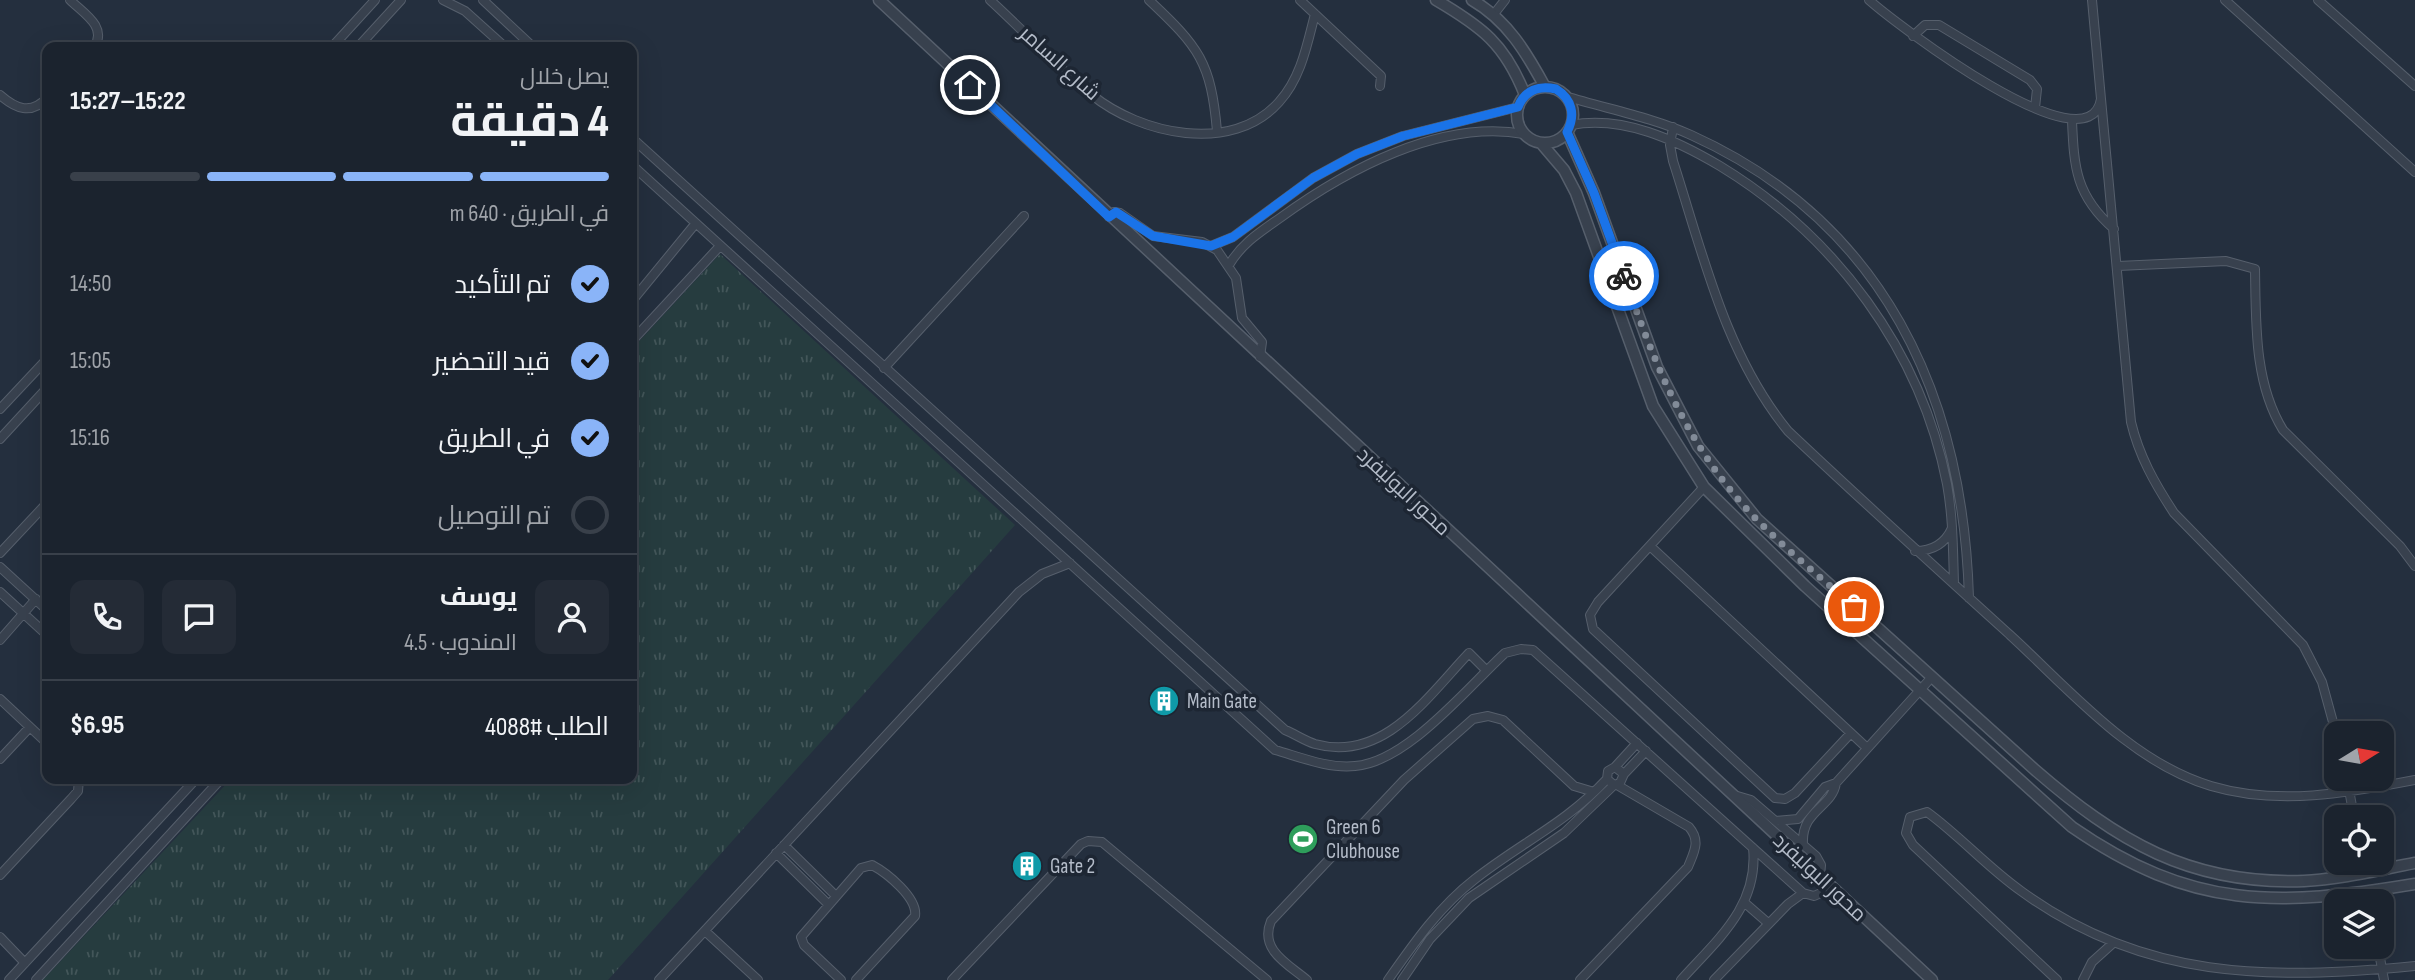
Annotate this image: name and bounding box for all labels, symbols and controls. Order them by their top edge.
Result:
street label: شارع السامر [1013,20,1105,107]
pin [940,55,1000,115]
text: يصل خلال [520,63,609,91]
icon: home [951,66,989,104]
text: 15:22–15:27 [70,86,186,117]
text: 4 دقيقة [450,95,609,150]
text: في الطريق · 640 m [450,200,609,228]
courier [1589,241,1659,311]
icon: bike [1605,257,1643,295]
icon: check [571,265,609,303]
text: 14:50 [70,270,112,298]
text: تم التأكيد [455,270,550,301]
icon: check [571,342,609,380]
text: 15:05 [70,347,111,375]
text: قيد التحضير [433,347,550,378]
icon: check [571,419,609,457]
text: 15:16 [70,424,110,452]
text: في الطريق [439,424,550,455]
street label: محور البوليفرد [1352,442,1456,541]
text: تم التوصيل [438,501,550,532]
pin [1824,577,1884,637]
button: phone [70,580,144,654]
button: chat [162,580,236,654]
button: person [535,580,609,654]
text: يوسف [440,582,517,613]
icon: bag [1835,588,1873,626]
text: المندوب · 4.5 [404,629,517,657]
building icon: Main Gate [1147,684,1181,718]
place label: Main Gate [1187,689,1257,714]
text: $6.95 [70,710,124,741]
text: الطلب #4088 [485,712,609,743]
north arrow [2324,721,2394,791]
map controls [2324,721,2394,959]
button: locate [2324,805,2394,875]
place label: Green 6 Clubhouse [1326,815,1400,864]
sports icon: Green 6 Clubhouse [1286,822,1320,856]
street label: محور البوليفرد [1768,828,1872,927]
building icon: Gate 2 [1010,849,1044,883]
place label: Gate 2 [1050,854,1095,879]
button: layers [2324,889,2394,959]

